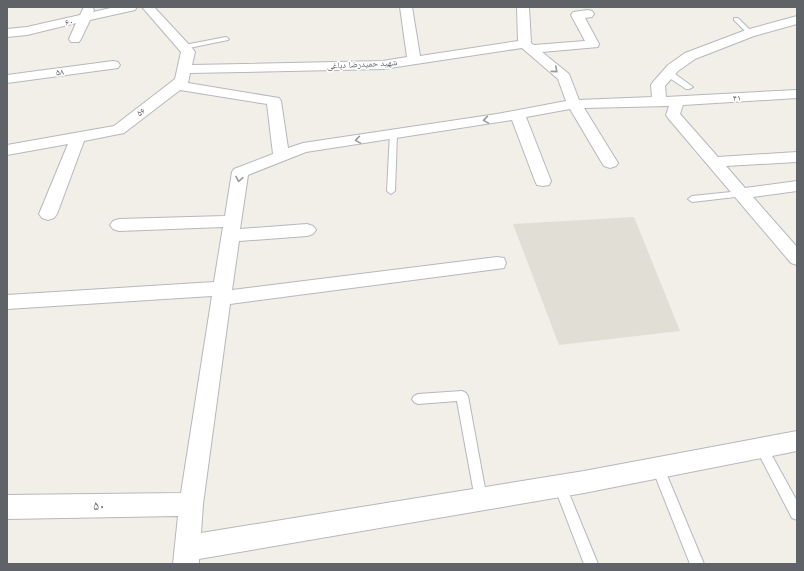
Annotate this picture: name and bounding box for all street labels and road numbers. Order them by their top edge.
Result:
street label: ۶۰ [64,16,74,28]
street label: شهید حمیدرضا دباغی [326,57,398,71]
street label: ۵۸ [55,67,65,77]
street label: ۴۱ [733,93,741,103]
street label: ۵۶ [135,106,147,118]
street label: ۵۰ [93,498,105,513]

